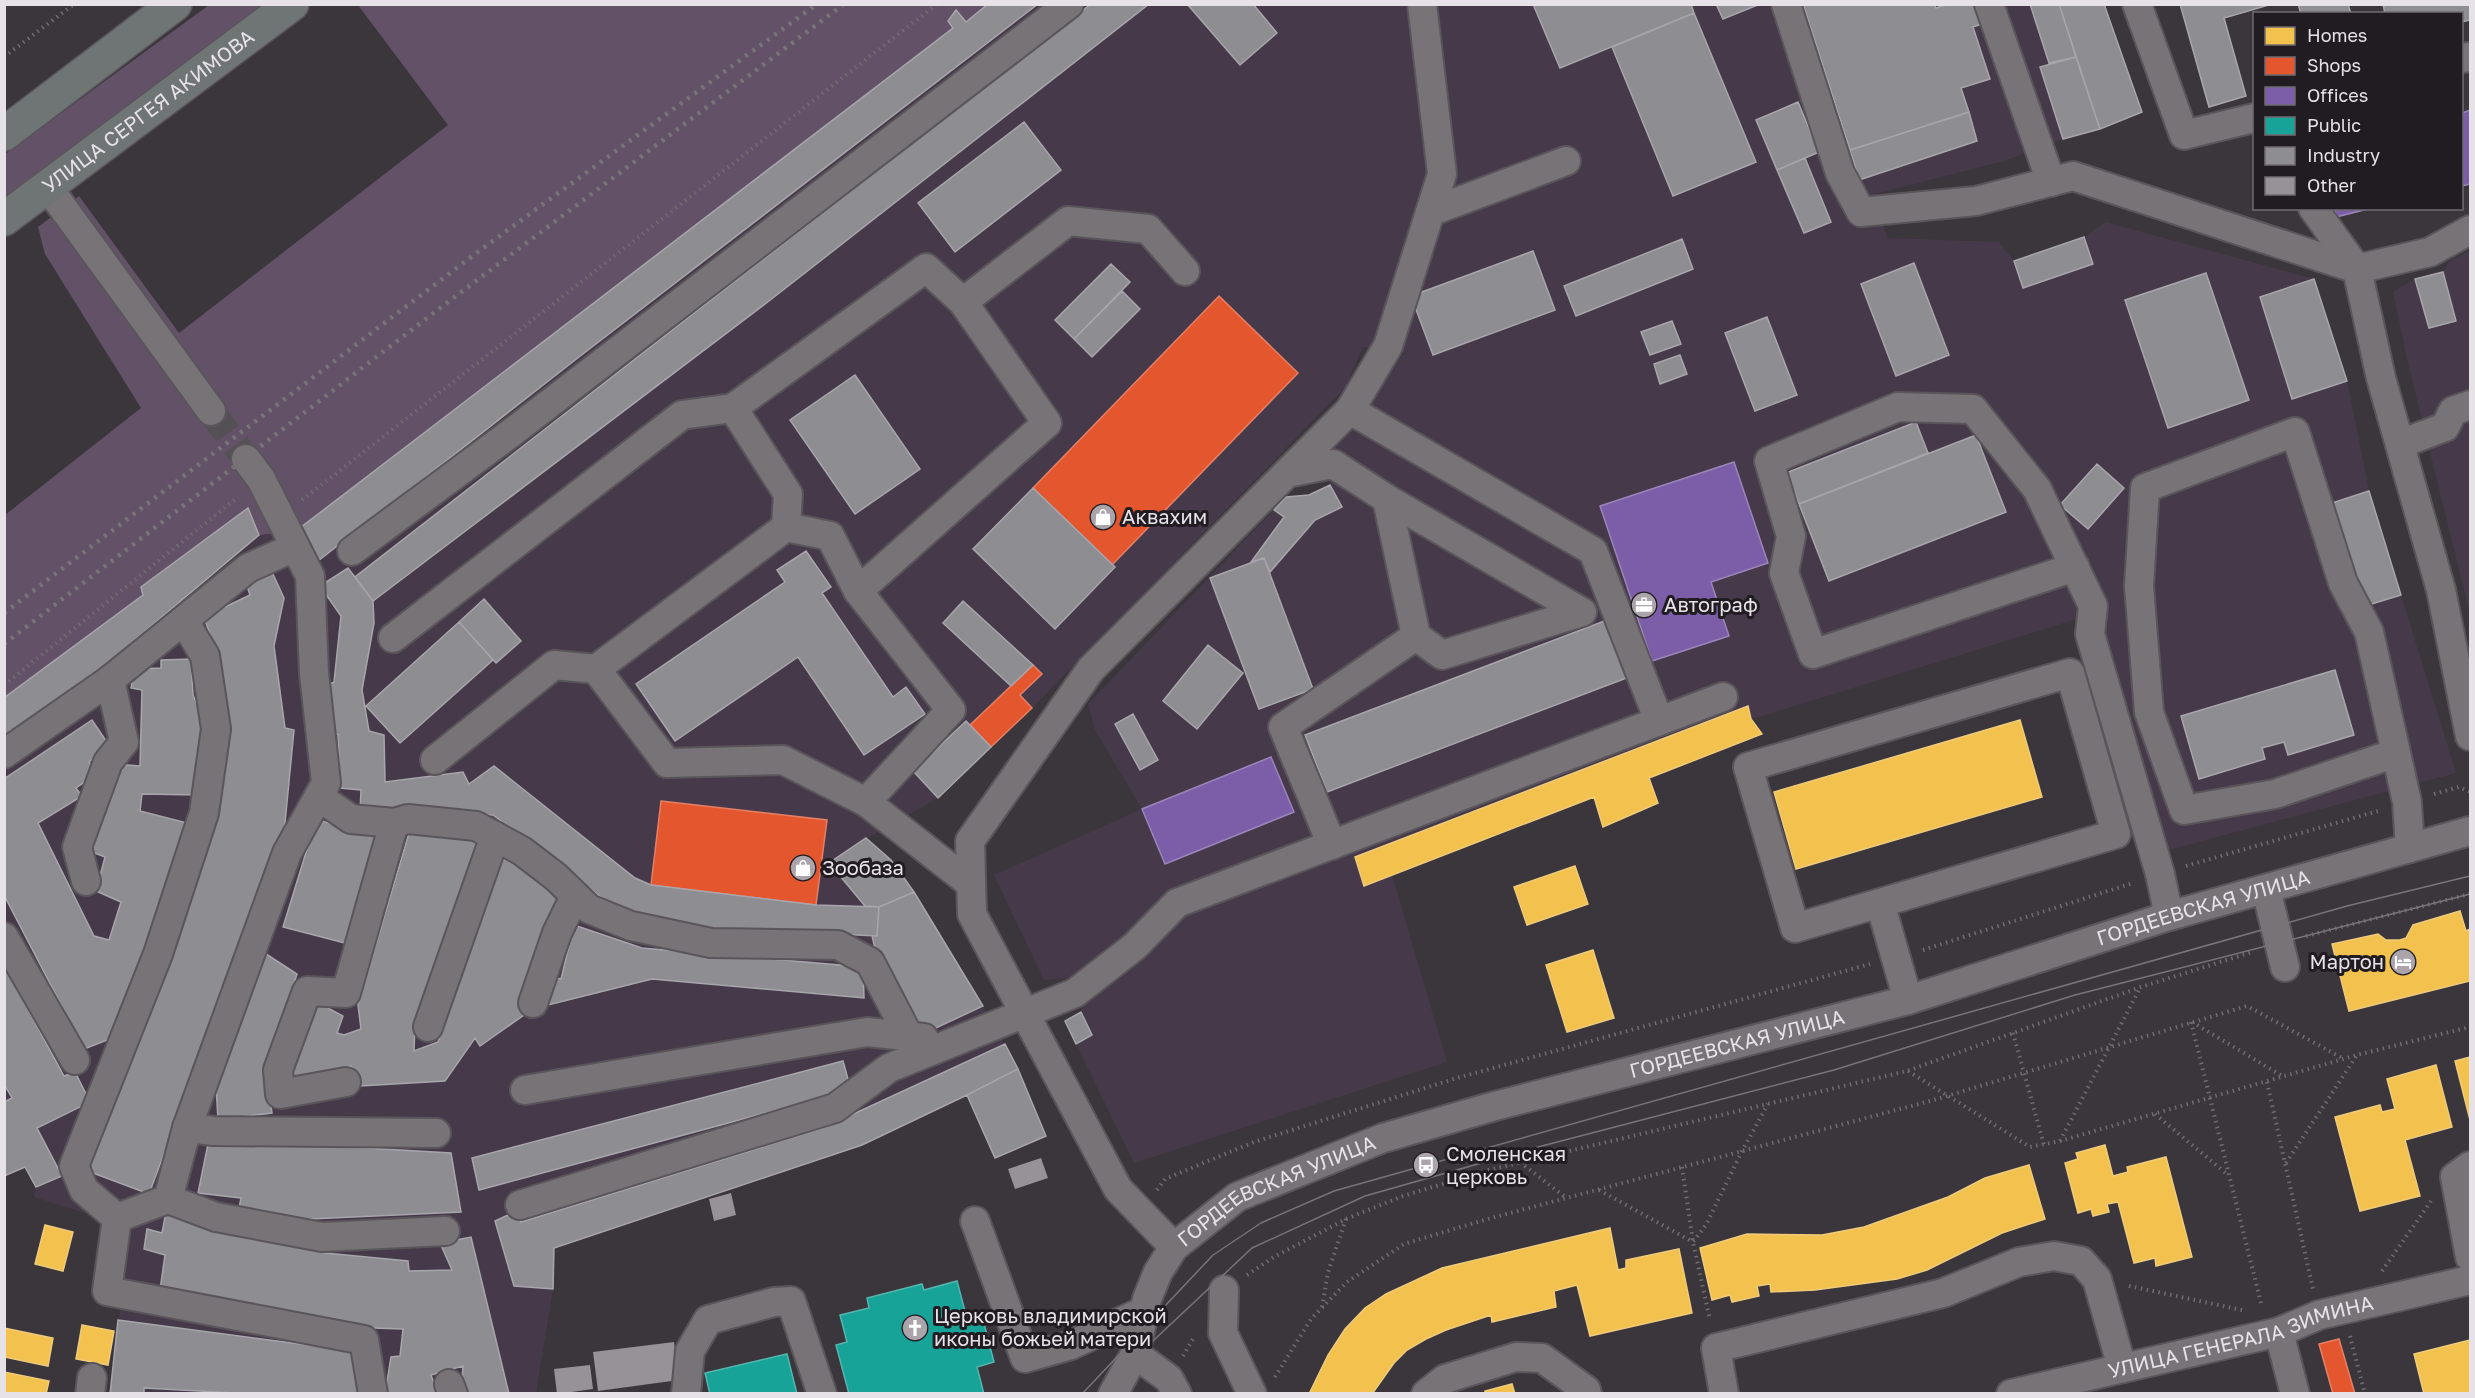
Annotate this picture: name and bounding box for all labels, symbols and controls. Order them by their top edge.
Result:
legend [2253,12,2463,210]
street label: УЛИЦА СЕРГЕЯ АКИМОВА [37,24,258,197]
text: Homes [2307,24,2367,46]
text: Shops [2307,54,2361,76]
text: Offices [2307,84,2368,106]
text: Public [2307,114,2361,136]
text: Industry [2307,144,2380,166]
text: Other [2307,174,2356,196]
shop icon: Аквахим [1088,502,1118,532]
place label: Аквахим [1122,504,1207,528]
office icon: Автограф [1629,590,1659,620]
place label: Автограф [1664,592,1758,616]
shop icon: Зообаза [788,853,818,883]
place label: Зообаза [822,855,904,879]
street label: ГОРДЕЕВСКАЯ УЛИЦА [2093,864,2312,950]
hotel icon: Мартон [2388,947,2418,977]
place label: Мартон [2310,949,2384,973]
street label: ГОРДЕЕВСКАЯ УЛИЦА [1627,1004,1847,1082]
street label: ГОРДЕЕВСКАЯ УЛИЦА [1172,1129,1379,1251]
place label: Смоленская церковь [1446,1141,1566,1188]
bus stop icon: Смоленская церковь [1411,1150,1441,1180]
street label: УЛИЦА ГЕНЕРАЛА ЗИМИНА [2106,1290,2375,1382]
place label: Церковь владимирской иконы божьей матери [934,1303,1167,1350]
church icon: Церковь владимирской иконы божьей матери [900,1313,930,1343]

